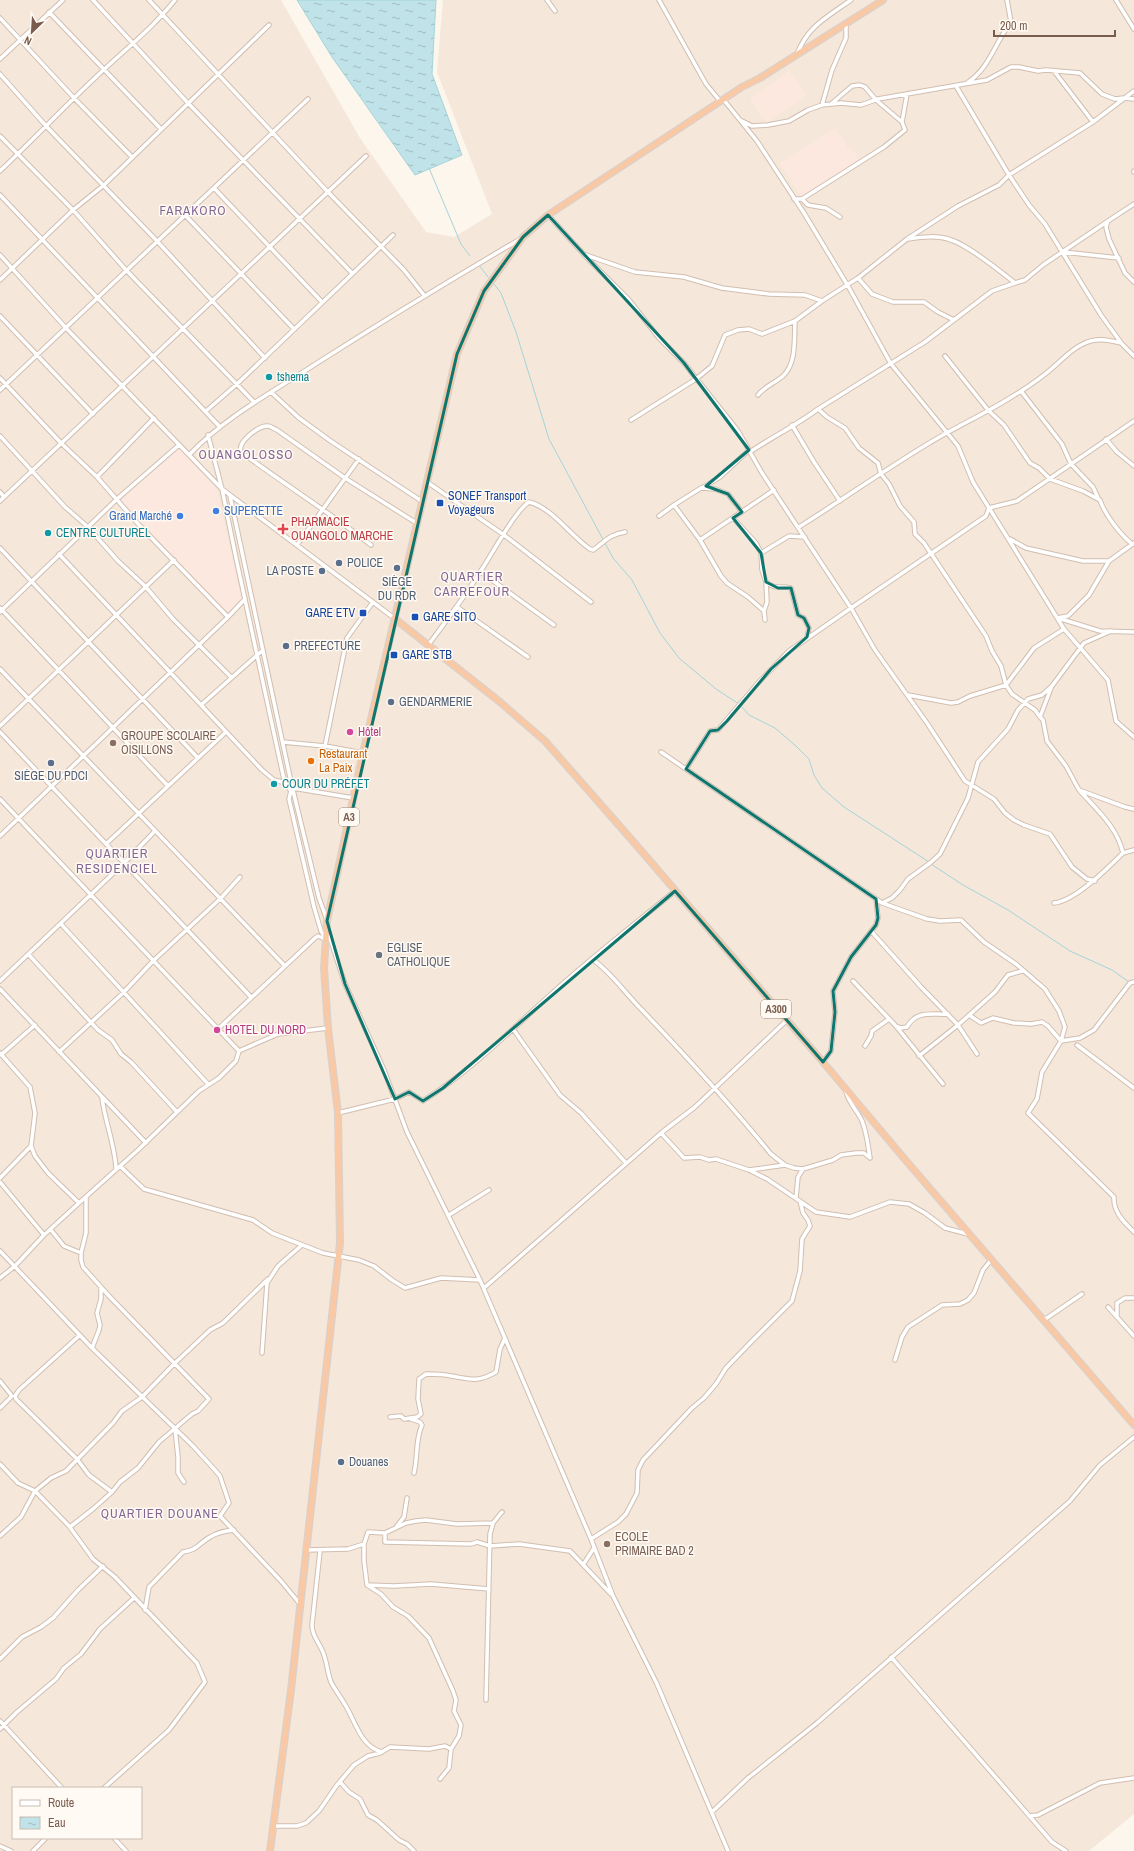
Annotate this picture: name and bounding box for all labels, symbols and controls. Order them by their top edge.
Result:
north arrow [12,12,52,52]
scale bar [994,12,1115,38]
text: 200 m [1000,18,1027,34]
text: N [22,33,34,49]
district label: FARAKORO [159,202,227,219]
place label: tshema [277,369,310,385]
marker: tshema [264,372,274,382]
district label: OUANGOLOSSO [198,446,294,463]
place label: SONEF Transport Voyageurs [448,488,526,518]
marker: SONEF Transport Voyageurs [435,498,445,508]
place label: SUPERETTE [224,503,283,519]
marker: SUPERETTE [211,506,221,516]
place label: Grand Marché [109,508,172,524]
marker: Grand Marché [175,511,185,521]
place label: PHARMACIE OUANGOLO MARCHE [291,514,393,544]
marker: PHARMACIE OUANGOLO MARCHE [278,524,288,534]
place label: CENTRE CULTUREL [56,525,151,541]
marker: CENTRE CULTUREL [43,528,53,538]
place label: POLICE [347,555,383,571]
marker: POLICE [334,558,344,568]
place label: LA POSTE [266,563,314,579]
marker: SIÈGE DU RDR [392,563,402,573]
marker: LA POSTE [317,566,327,576]
district label: QUARTIER CARREFOUR [434,568,510,600]
place label: SIÈGE DU RDR [378,574,416,604]
place label: GARE ETV [305,605,355,621]
marker: GARE ETV [358,608,368,618]
place label: GARE SITO [423,609,477,625]
marker: GARE SITO [410,612,420,622]
place label: PREFECTURE [294,638,361,654]
marker: PREFECTURE [281,641,291,651]
place label: GARE STB [402,647,452,663]
marker: GARE STB [389,650,399,660]
place label: GENDARMERIE [399,694,472,710]
marker: GENDARMERIE [386,697,396,707]
place label: Hôtel [358,724,381,740]
marker: Hôtel [345,727,355,737]
place label: GROUPE SCOLAIRE OISILLONS [121,728,216,758]
marker: GROUPE SCOLAIRE OISILLONS [108,738,118,748]
place label: Restaurant La Paix [319,746,367,776]
marker: Restaurant La Paix [306,756,316,766]
marker: SIÈGE DU PDCI [46,758,56,768]
place label: SIÈGE DU PDCI [14,768,88,784]
place label: COUR DU PRÉFET [282,776,369,792]
marker: COUR DU PRÉFET [269,779,279,789]
road number: A3 [339,808,359,826]
district label: QUARTIER RESIDENCIEL [76,845,158,877]
place label: EGLISE CATHOLIQUE [387,940,450,970]
marker: EGLISE CATHOLIQUE [374,950,384,960]
road number: A300 [761,1000,791,1018]
place label: HOTEL DU NORD [225,1022,306,1038]
marker: HOTEL DU NORD [212,1025,222,1035]
place label: Douanes [349,1454,388,1470]
marker: Douanes [336,1457,346,1467]
district label: QUARTIER DOUANE [101,1505,219,1522]
place label: ECOLE PRIMAIRE BAD 2 [615,1529,694,1559]
marker: ECOLE PRIMAIRE BAD 2 [602,1539,612,1549]
legend [12,1787,142,1839]
text: Route [48,1795,74,1811]
text: Eau [48,1815,66,1831]

